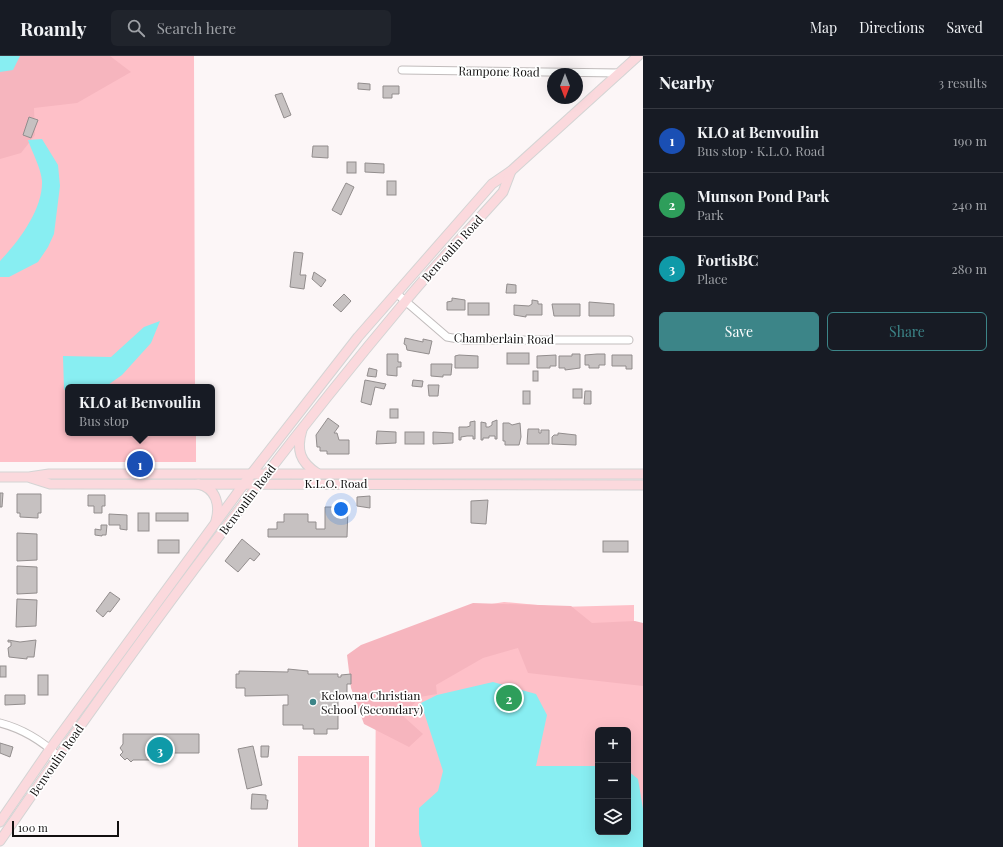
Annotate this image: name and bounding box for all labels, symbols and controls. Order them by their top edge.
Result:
search box [111,10,391,46]
text: Roamly [20,15,87,41]
icon: search [125,17,147,39]
text: Search here [157,18,236,38]
text: Map [810,18,837,37]
text: Directions [859,18,925,37]
text: Saved [947,18,983,37]
street label: Rampone Road [458,62,540,80]
north arrow [547,68,583,104]
text: Nearby [659,71,714,93]
text: 3 results [938,74,987,91]
text: KLO at Benvoulin [697,122,819,142]
text: 1 [670,132,674,149]
text: 190 m [953,132,987,149]
text: Bus stop · K.L.O. Road [697,142,825,159]
text: Munson Pond Park [697,186,829,206]
text: 2 [669,196,675,213]
text: 240 m [952,196,987,213]
text: Park [697,206,724,223]
street label: Benvoulin Road [418,211,486,285]
text: FortisBC [697,250,758,270]
text: 3 [669,260,675,277]
text: 280 m [951,260,987,277]
text: Place [697,270,728,287]
button: Save [659,312,819,351]
button: Share [827,312,987,351]
street label: Chamberlain Road [454,329,554,347]
popup [65,384,215,436]
text: KLO at Benvoulin [79,392,201,412]
text: Bus stop [79,412,129,429]
pin: 1 [127,449,153,479]
street label: Benvoulin Road [215,461,279,537]
street label: K.L.O. Road [305,475,367,491]
your location [331,499,351,519]
pin: 2 [496,683,522,713]
place label: Kelowna Christian School (Secondary) [321,687,423,717]
marker: Kelowna Christian School (Secondary) [308,697,318,707]
street label: Benvoulin Road [25,721,87,799]
map controls [595,727,631,835]
button: + [595,727,631,763]
pin: 3 [147,735,173,765]
button: − [595,763,631,799]
button: layers [595,799,631,835]
scale bar [12,819,119,838]
text: 100 m [18,820,48,835]

